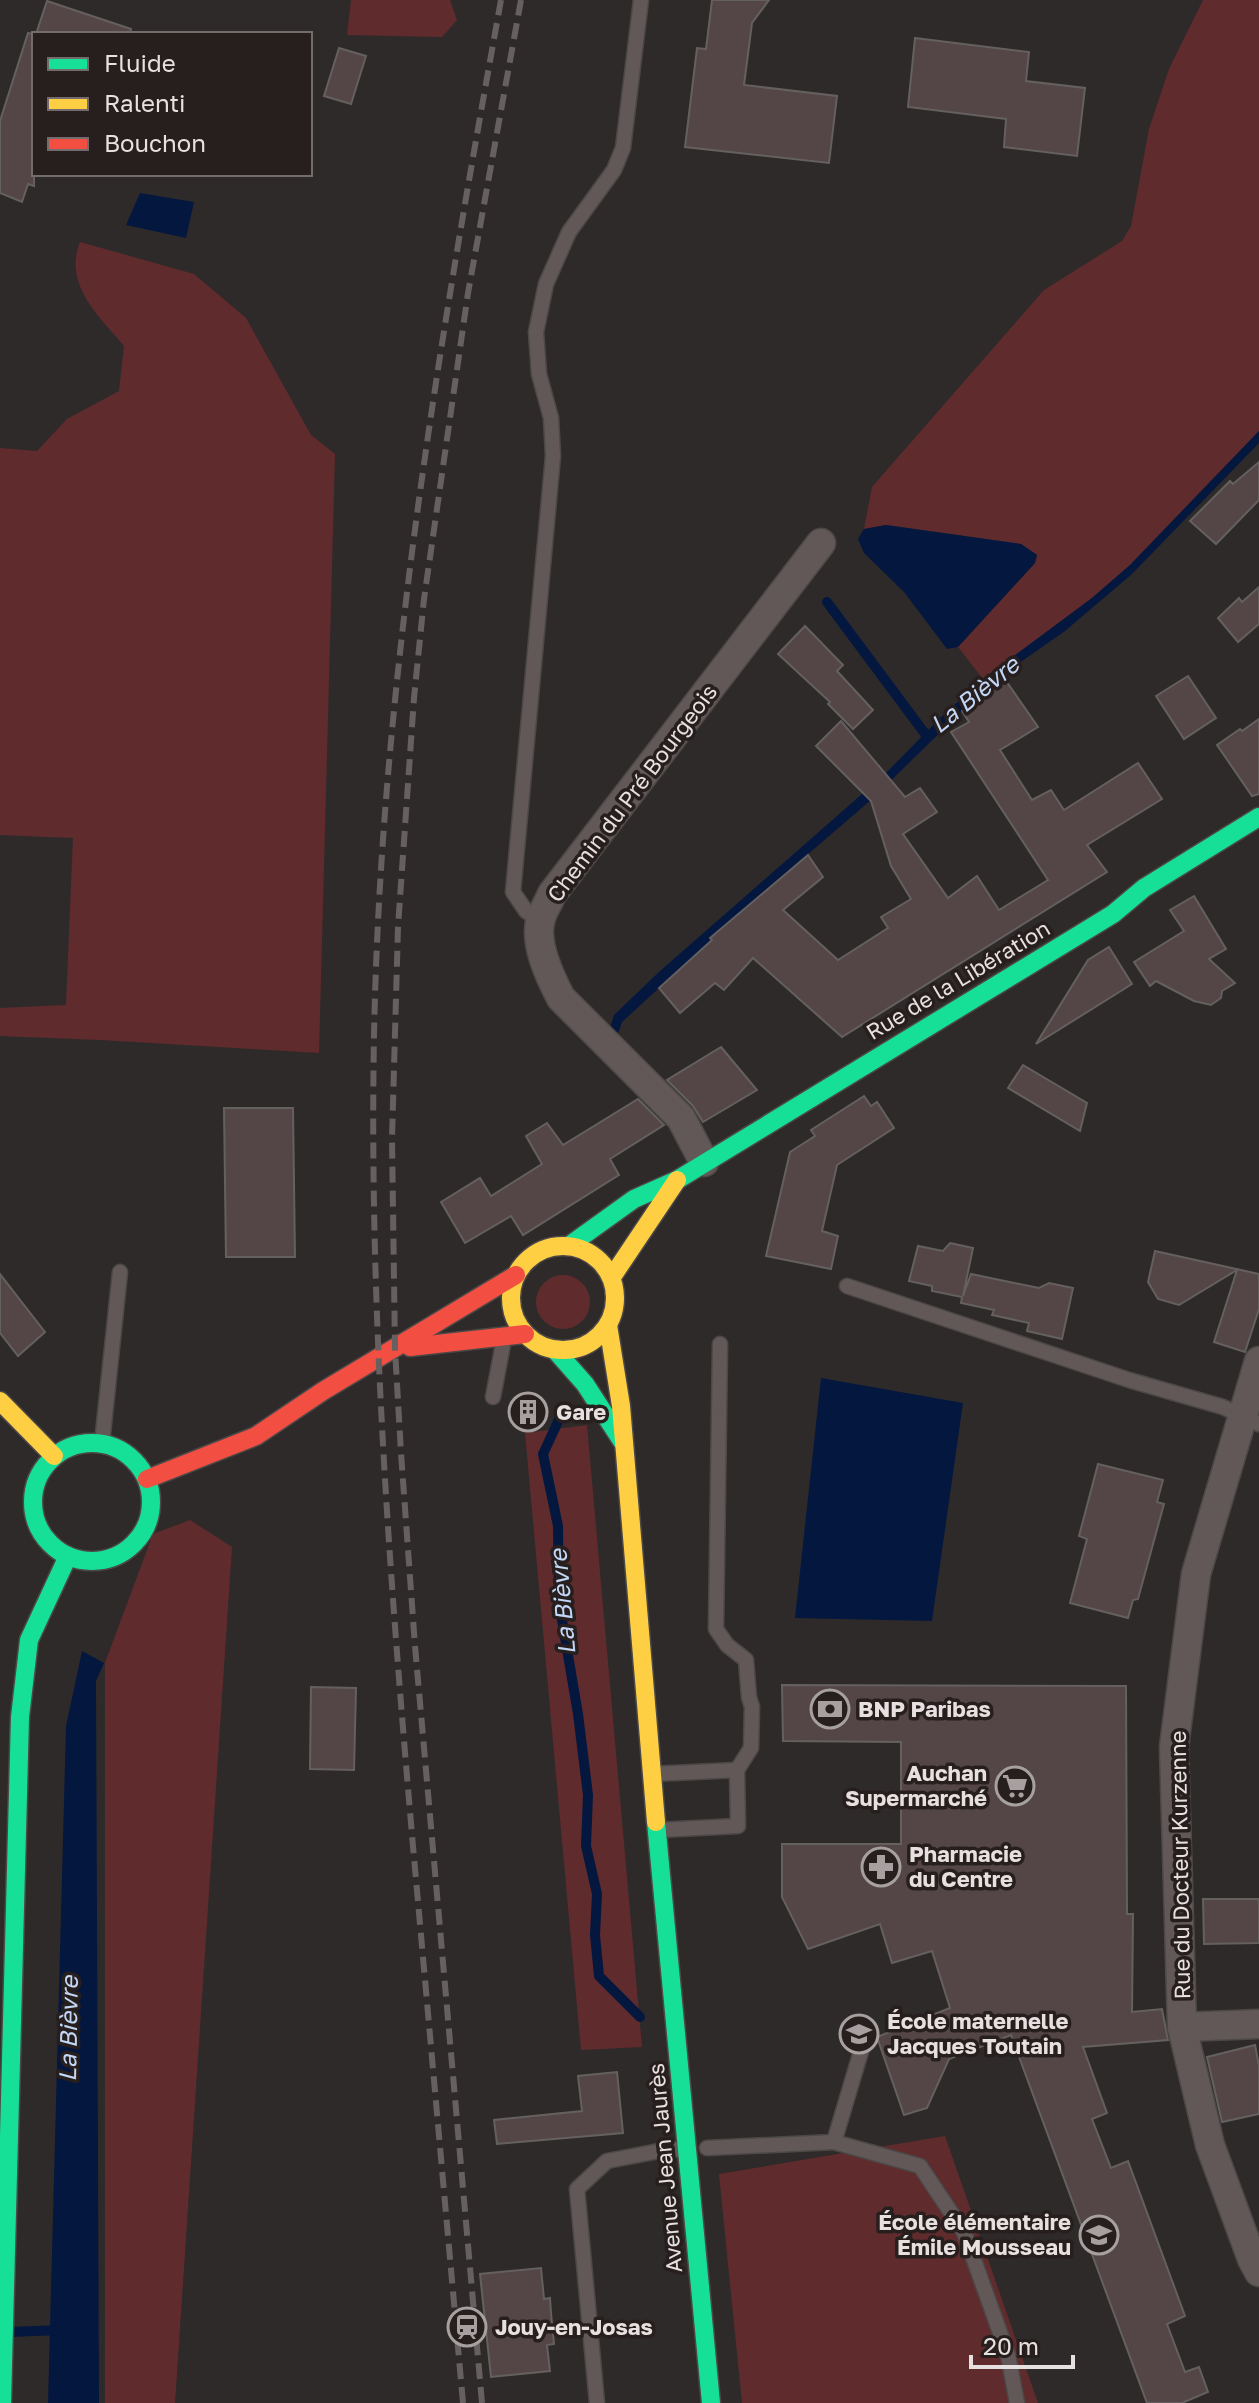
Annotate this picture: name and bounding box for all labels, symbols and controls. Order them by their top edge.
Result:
legend [32,32,312,176]
text: Fluide [104,48,176,77]
text: Ralenti [104,88,186,117]
text: Bouchon [104,128,206,157]
water label: La Bièvre [924,648,1026,738]
street label: Chemin du Pré Bourgeois [541,678,722,907]
street label: Rue de la Libération [861,914,1055,1045]
building icon: Gare [507,1391,549,1433]
place label: Gare [556,1398,606,1425]
water label: La Bièvre [542,1546,581,1656]
bank icon: BNP Paribas [809,1688,851,1730]
place label: BNP Paribas [858,1695,991,1722]
street label: Rue du Docteur Kurzenne [1164,1730,1195,2000]
place label: Auchan Supermarché [845,1759,987,1811]
supermarket icon: Auchan Supermarché [994,1765,1036,1807]
place label: Pharmacie du Centre [909,1840,1022,1892]
pharmacy icon: Pharmacie du Centre [860,1846,902,1888]
water label: La Bièvre [52,1974,83,2082]
place label: École maternelle Jacques Toutain [887,2007,1069,2059]
school or university icon: École maternelle Jacques Toutain [838,2013,880,2055]
street label: Avenue Jean Jaurès [642,2062,687,2274]
place label: École élémentaire Émile Mousseau [878,2208,1071,2260]
school or university icon: École élémentaire Émile Mousseau [1078,2214,1120,2256]
station icon: Jouy-en-Josas [446,2306,488,2348]
place label: Jouy-en-Josas [495,2313,653,2340]
scale bar [971,2319,1073,2369]
text: 20 m [983,2331,1039,2360]

